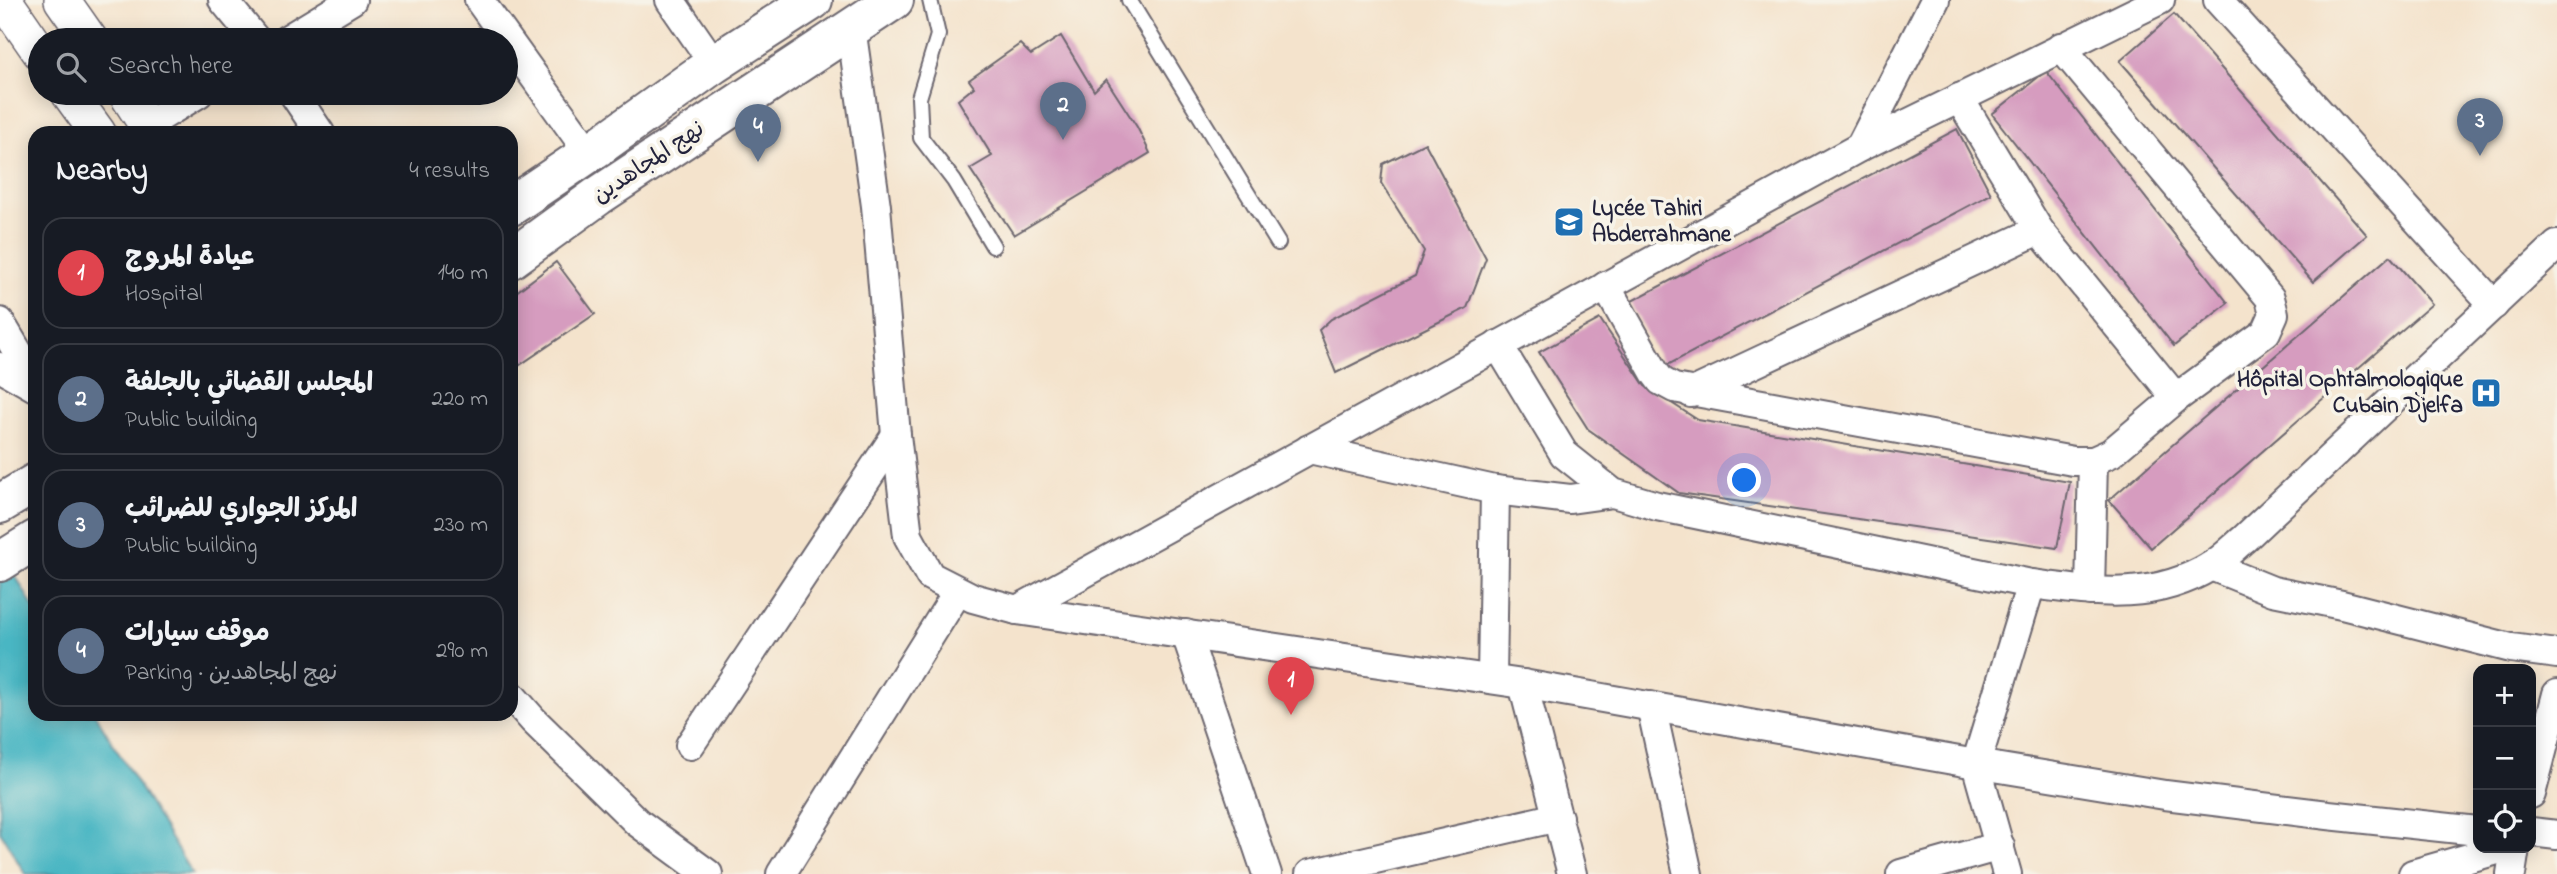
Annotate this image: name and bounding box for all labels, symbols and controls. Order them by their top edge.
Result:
search box [28,28,518,105]
icon: search [52,48,90,86]
text: Search here [108,48,233,86]
pin: 2 [1040,82,1086,140]
pin: 3 [2457,98,2503,156]
pin: 4 [735,104,781,162]
street label: نهج المجاهدين [586,113,712,213]
text: Nearby [56,150,148,194]
text: 4 results [409,155,490,188]
place label: Lycée Tahiri Abderrahmane [1592,193,1732,252]
school or university icon: Lycée Tahiri Abderrahmane [1552,205,1586,239]
text: عيادة المروج [125,239,254,277]
text: 1 [77,257,85,290]
text: 140 m [438,257,488,290]
text: Hospital [125,278,203,311]
place label: Hôpital Ophtalmologique Cubain Djelfa [2237,364,2464,423]
text: المجلس القضائي بالجلفة [125,365,373,403]
hospital icon: Hôpital Ophtalmologique Cubain Djelfa [2469,376,2503,410]
text: 2 [75,383,87,416]
text: 220 m [432,383,488,416]
text: Public building [125,404,257,437]
your location [1727,463,1761,497]
text: المركز الجواري للضرائب [125,491,358,529]
text: 3 [76,509,86,542]
text: 230 m [434,509,488,542]
text: Public building [125,530,257,563]
text: موقف سيارات [125,615,270,653]
text: 4 [76,635,86,668]
text: 290 m [436,635,488,668]
text: Parking · نهج المجاهدين [125,657,338,690]
pin: 1 [1268,657,1314,715]
map controls [2473,664,2536,853]
button: + [2473,664,2536,727]
button: − [2473,727,2536,790]
button: locate [2473,790,2536,853]

